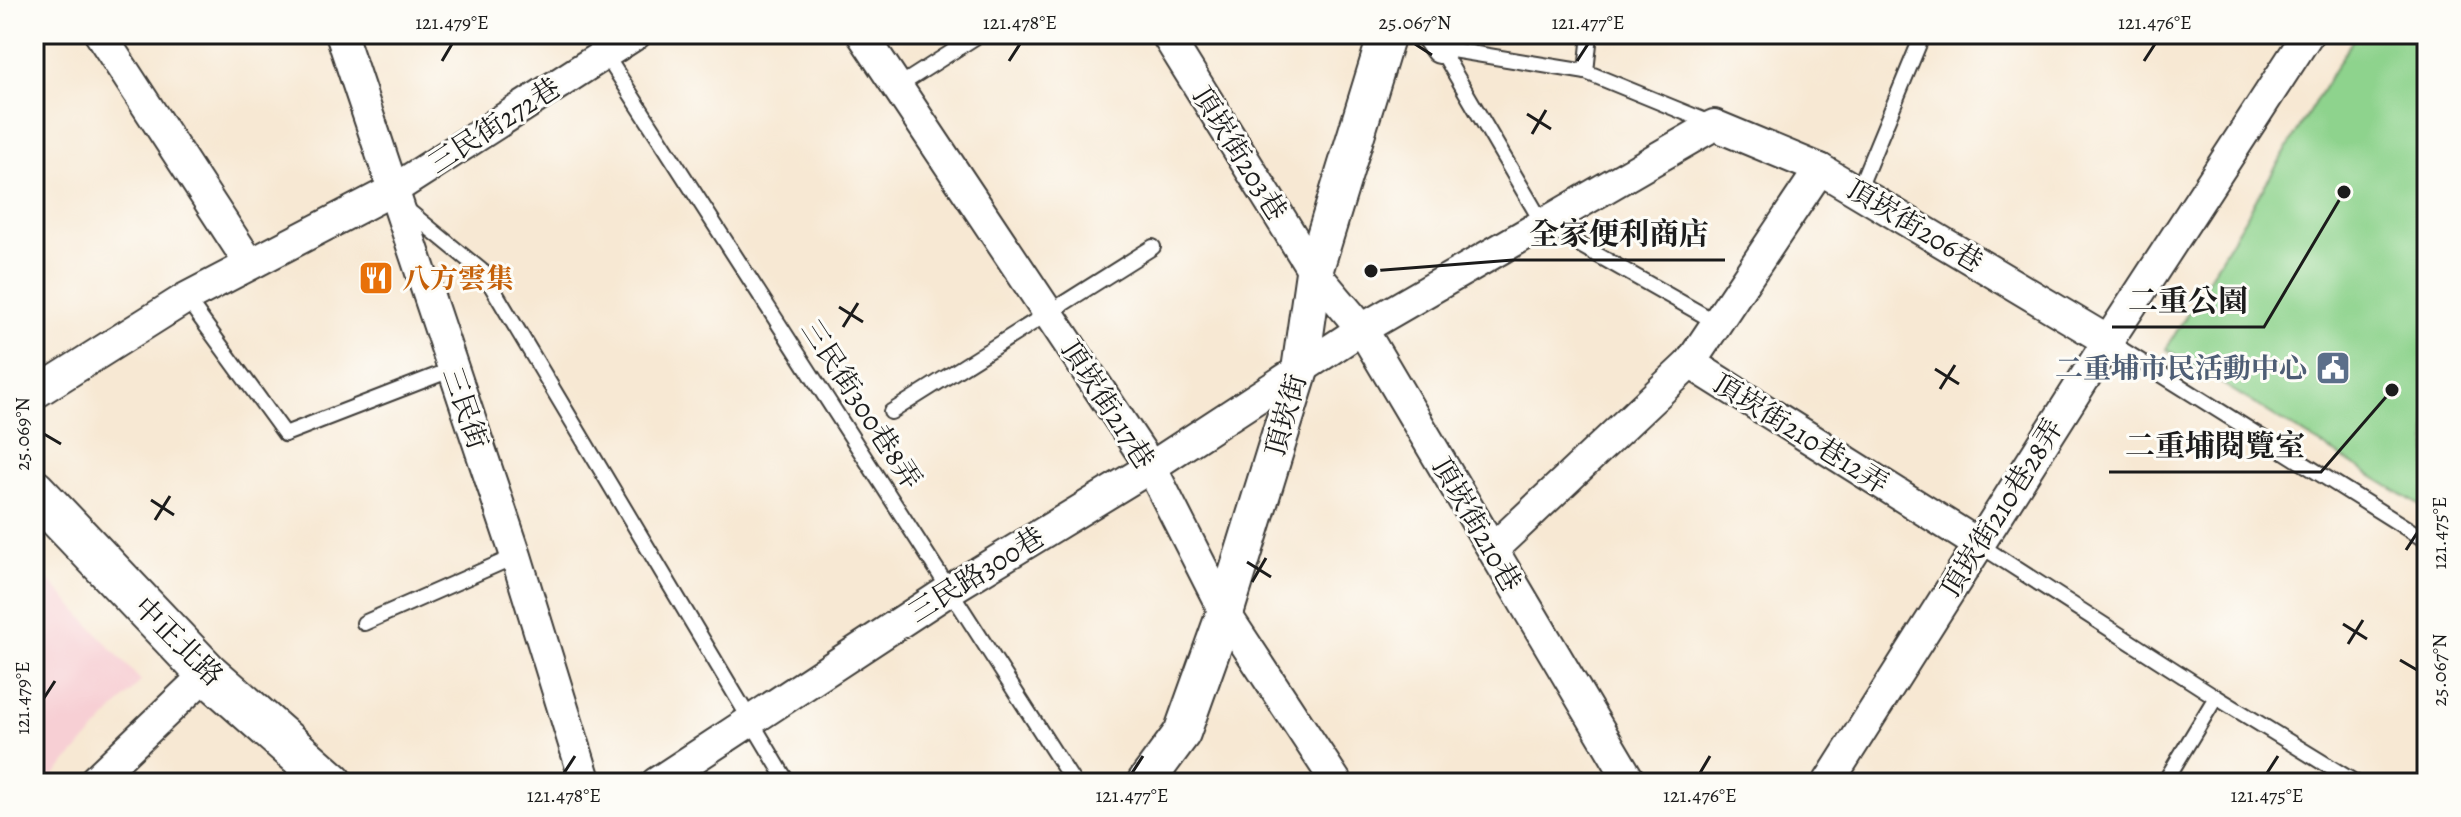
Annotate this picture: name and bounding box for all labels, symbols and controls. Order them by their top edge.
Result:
text: 121.479°E [415,9,489,36]
text: 121.478°E [983,9,1057,36]
text: 25.067°N [1379,9,1451,36]
text: 121.477°E [1552,9,1625,36]
text: 121.476°E [2118,9,2192,36]
street label: 三民街272巷 [421,69,568,183]
street label: 頂崁街203巷 [1183,79,1296,228]
street label: 頂崁街206巷 [1839,170,1990,282]
callout: 全家便利商店 [1513,206,1725,260]
text: 全家便利商店 [1529,214,1709,254]
restaurant icon: 八方雲集 [357,259,395,297]
place label: 八方雲集 [402,260,514,298]
callout: 二重公園 [2112,273,2264,327]
text: 二重公園 [2128,281,2248,321]
street label: 三民街300巷8弄 [792,312,930,497]
street label: 頂崁街217巷 [1051,333,1163,476]
public building icon: 二重埔市民活動中心 [2314,349,2352,387]
place label: 二重埔市民活動中心 [2055,350,2307,388]
street label: 三民街 [433,362,497,454]
street label: 頂崁街210巷12弄 [1705,365,1896,503]
street label: 頂崁街 [1256,370,1316,461]
text: 25.069°N [9,397,36,471]
street label: 頂崁街210巷28弄 [1932,412,2072,605]
callout: 二重埔閱覽室 [2109,418,2321,472]
text: 二重埔閱覽室 [2125,426,2305,466]
street label: 頂崁街210巷 [1422,450,1530,599]
text: 121.475°E [2426,496,2453,570]
street label: 三民路300巷 [901,518,1052,632]
street label: 中正北路 [125,589,231,695]
text: 25.067°N [2426,634,2453,706]
text: 121.479°E [9,661,36,735]
text: 121.478°E [527,782,601,809]
text: 121.477°E [1096,782,1169,809]
text: 121.476°E [1663,782,1737,809]
text: 121.475°E [2230,782,2304,809]

